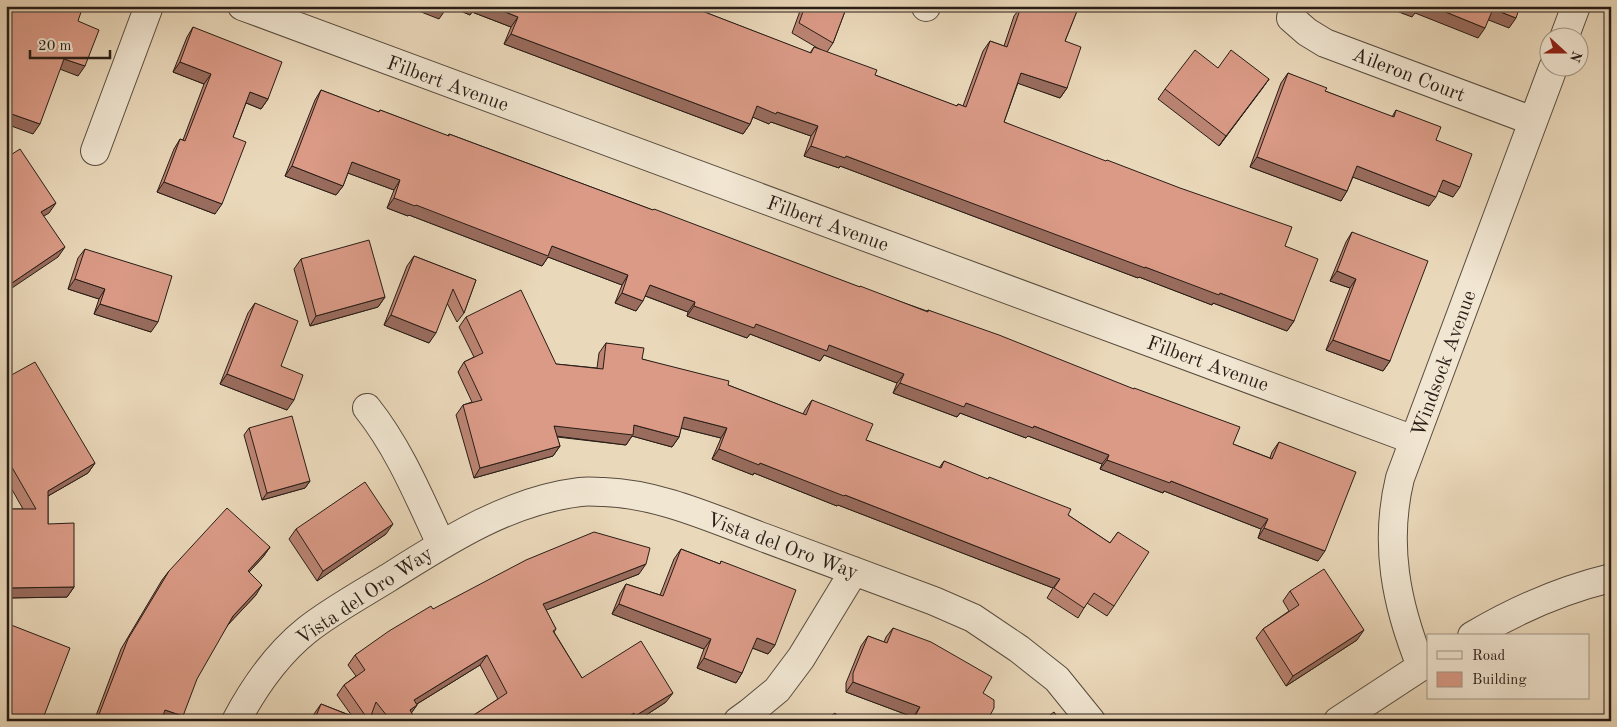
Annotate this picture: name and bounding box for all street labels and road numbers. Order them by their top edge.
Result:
street label: Aileron Court [1349,45,1467,107]
street label: Filbert Avenue [384,54,511,116]
street label: Filbert Avenue [764,194,891,256]
street label: Windsock Avenue [1409,288,1481,439]
street label: Filbert Avenue [1144,334,1271,396]
street label: Vista del Oro Way [704,510,861,584]
street label: Vista del Oro Way [293,544,437,650]

